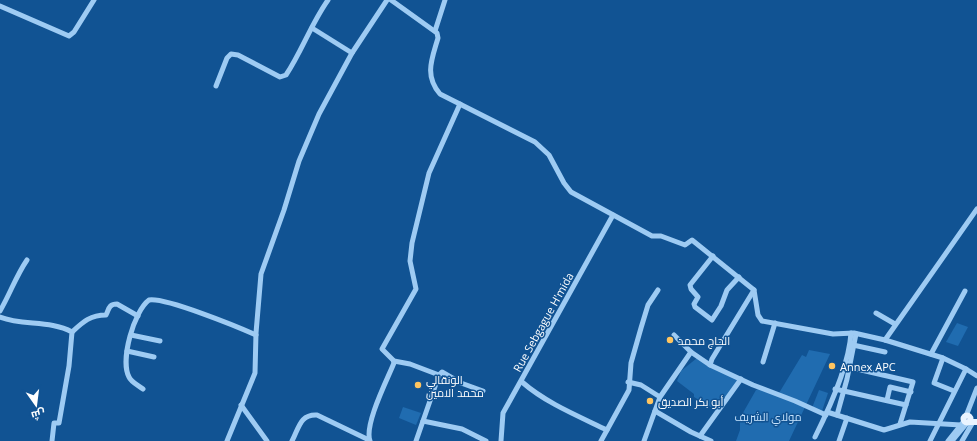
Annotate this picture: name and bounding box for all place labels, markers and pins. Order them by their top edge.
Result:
place label: الحاج محمد [678,333,730,349]
marker: الحاج محمد [665,335,675,345]
place label: Annex APC [840,359,896,374]
marker: Annex APC [827,361,837,371]
place label: الونقالي محمد الامين [426,372,484,400]
marker: الونقالي محمد الامين [413,380,423,390]
place label: أبو بكر الصديق [658,394,724,409]
marker: أبو بكر الصديق [645,396,655,406]

